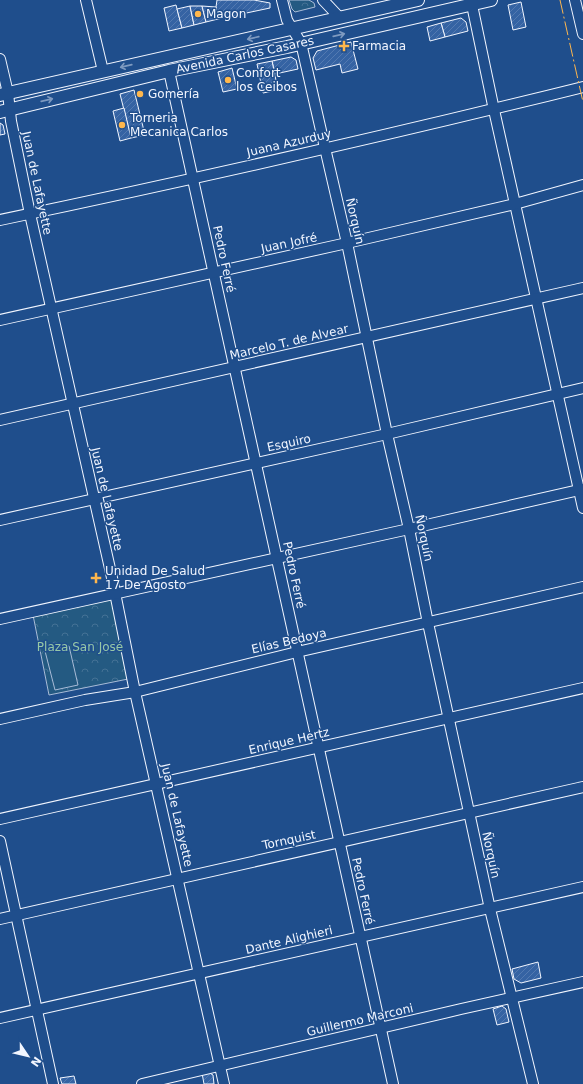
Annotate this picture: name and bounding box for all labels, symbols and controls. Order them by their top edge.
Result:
place label: Magon [206,7,246,21]
marker: Magon [193,9,203,19]
one-way arrow [332,30,345,38]
street label: Avenida Carlos Casares [175,34,315,76]
one-way arrow [247,34,260,42]
place label: Farmacia [352,39,406,53]
marker: Farmacia [339,41,349,51]
one-way arrow [120,63,133,70]
place label: Confort los Ceibos [236,66,297,94]
marker: Confort los Ceibos [223,75,233,85]
place label: Gomería [148,87,199,101]
marker: Gomería [135,89,145,99]
one-way arrow [40,96,53,104]
place label: Torneria Mecanica Carlos [129,111,228,139]
marker: Torneria Mecanica Carlos [117,120,127,130]
street label: Juana Azurduy [244,126,333,160]
street label: Juan de Lafayette [19,129,55,236]
street label: Ñorquín [343,196,368,246]
street label: Pedro Ferré [210,224,238,294]
street label: Juan Jofré [259,230,318,256]
street label: Marcelo T. de Alvear [228,321,350,362]
street label: Esquiro [266,432,312,454]
street label: Juan de Lafayette [88,445,126,552]
street label: Ñorquín [412,513,437,563]
street label: Pedro Ferré [280,540,308,610]
place label: Unidad De Salud 17 De Agosto [105,564,205,592]
marker: Unidad De Salud 17 De Agosto [90,572,102,584]
street label: Elías Bedoya [250,626,328,656]
park label: Plaza San José [37,640,123,654]
street label: Enrique Hertz [247,725,331,757]
street label: Juan de Lafayette [158,761,196,868]
street label: Tornquist [260,827,317,853]
street label: Ñorquín [479,830,504,880]
street label: Pedro Ferré [349,856,377,926]
street label: Dante Alighieri [244,923,334,957]
street label: Guillermo Marconi [305,1001,415,1039]
north arrow [8,1036,48,1076]
text: N [28,1054,44,1069]

